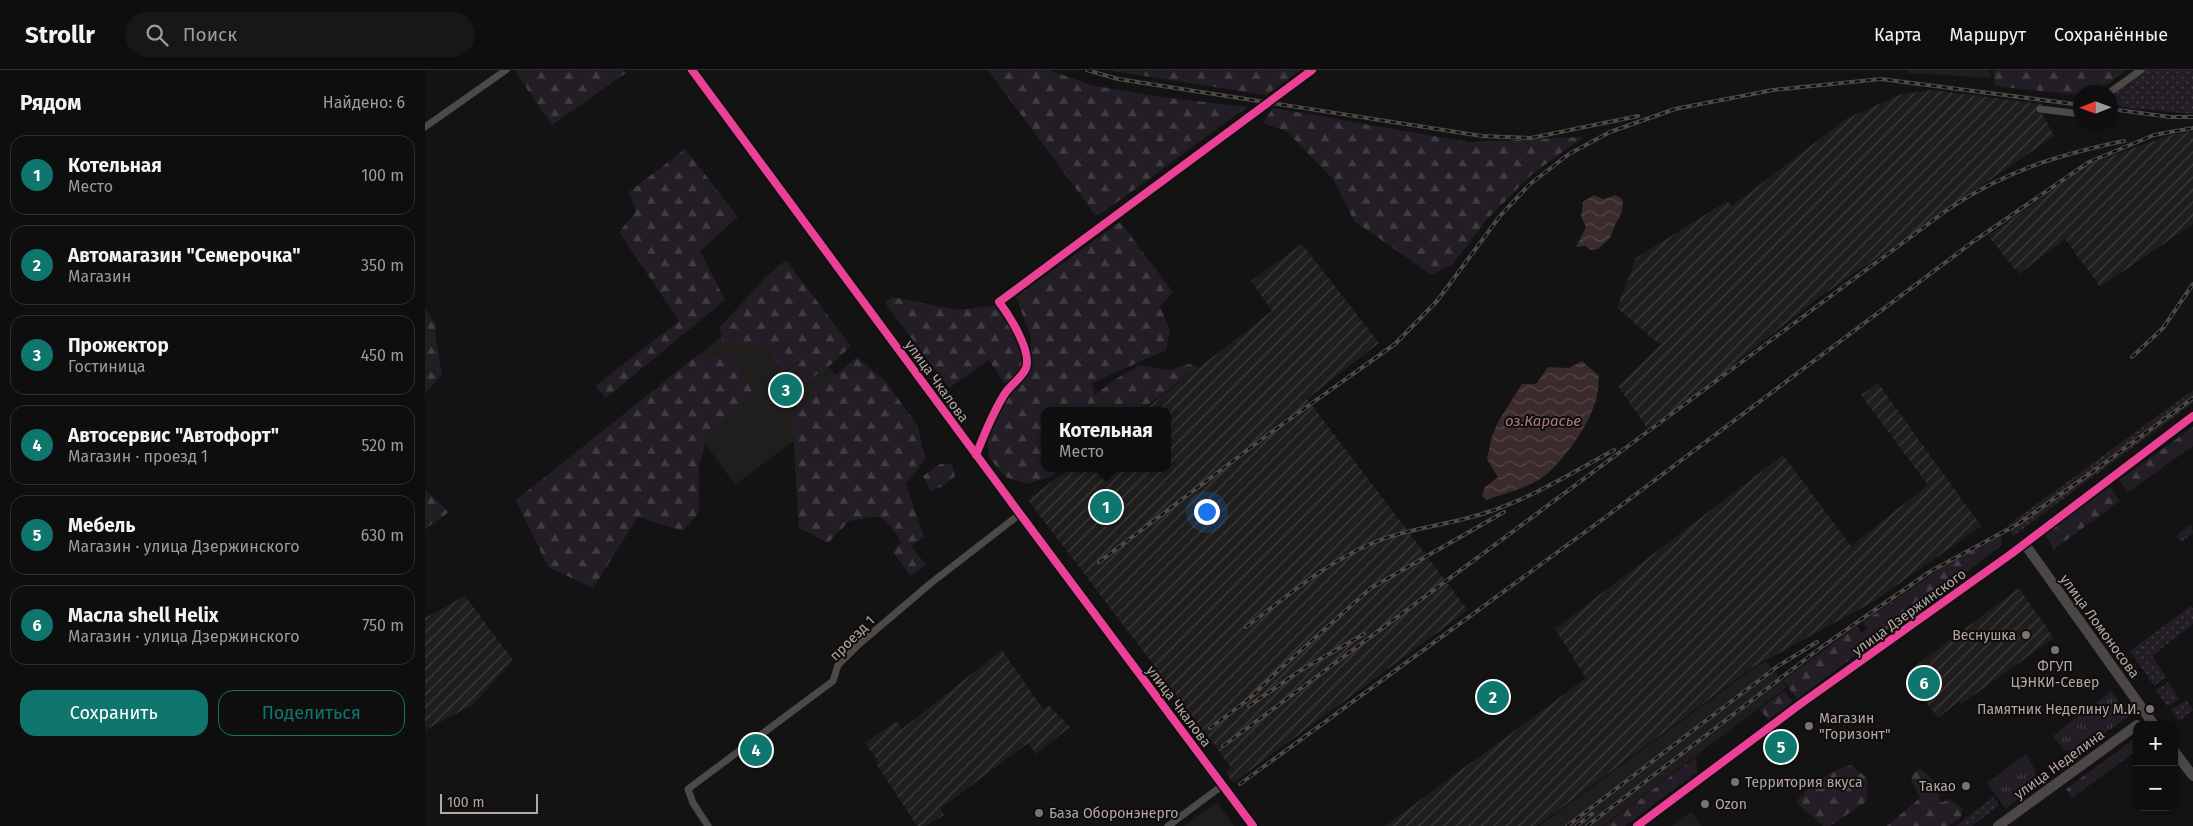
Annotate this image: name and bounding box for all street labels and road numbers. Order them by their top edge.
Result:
street label: улица Чкалова [901,337,972,426]
street label: улица Дзержинского [1849,565,1970,659]
street label: улица Ломоносова [2056,571,2143,681]
street label: проезд 1 [826,612,878,664]
street label: улица Чкалова [1142,662,1215,750]
street label: улица Неделина [2011,726,2108,803]

